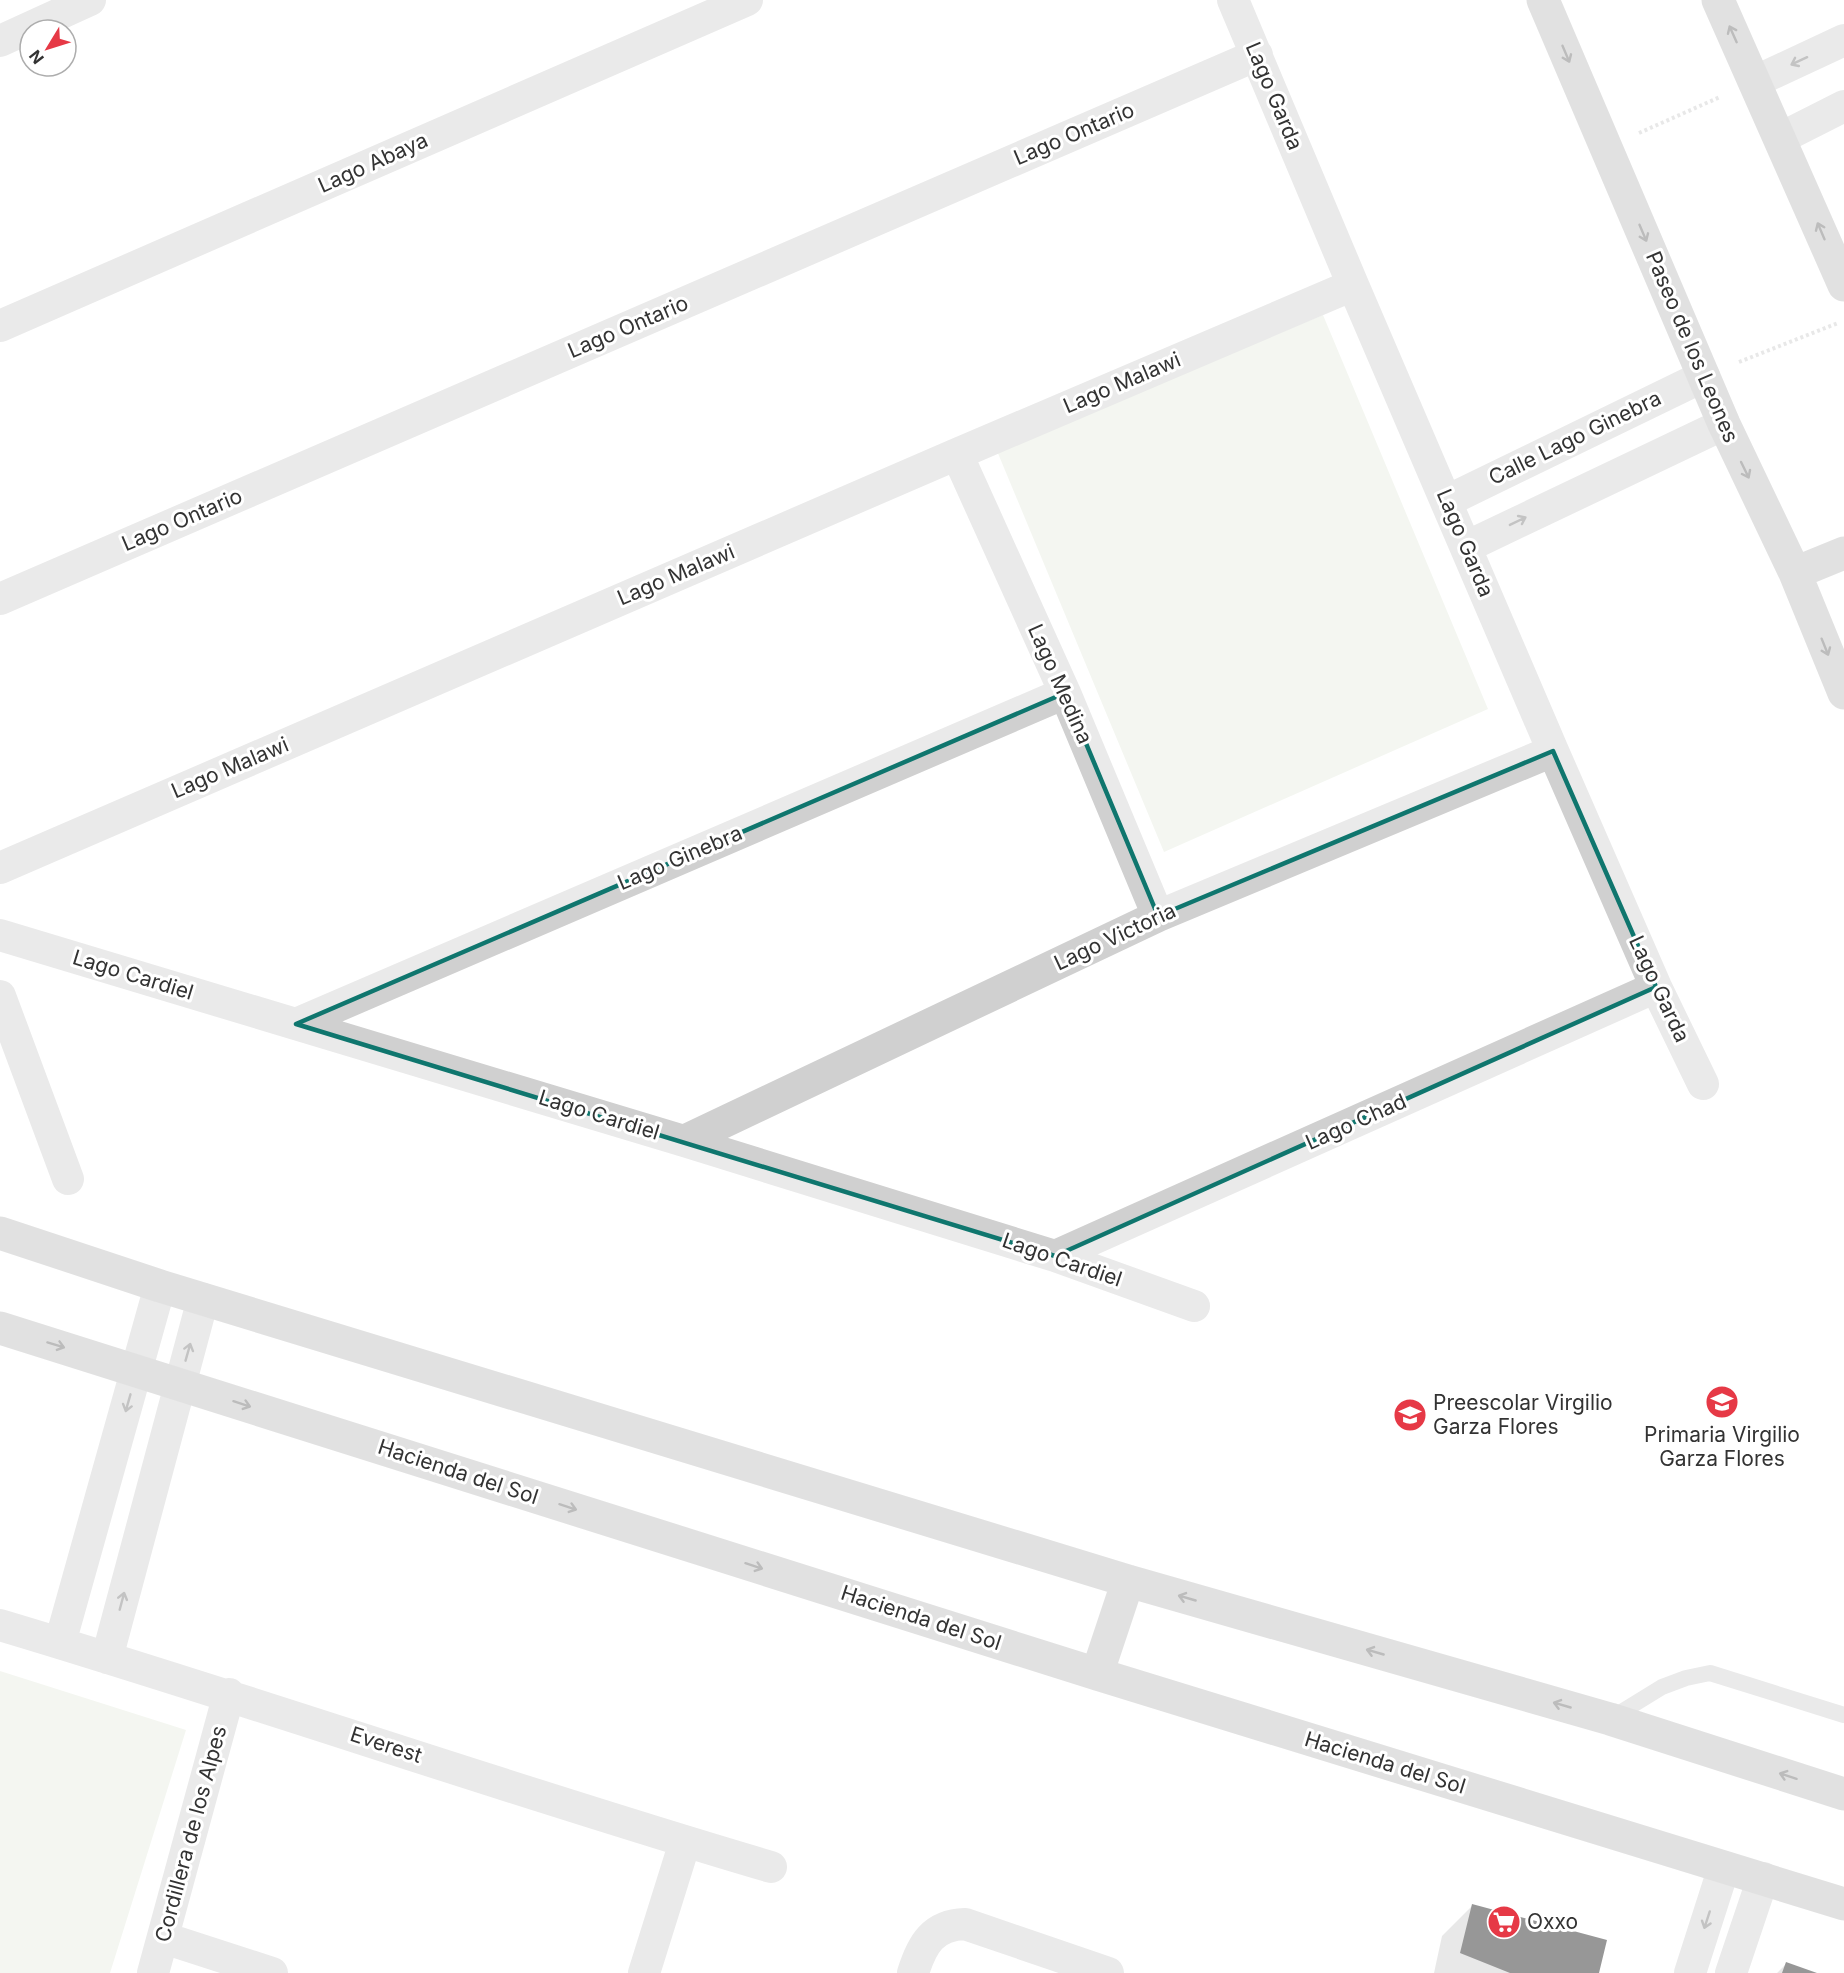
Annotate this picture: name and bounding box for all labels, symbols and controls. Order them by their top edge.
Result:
north arrow [18,18,78,78]
one-way arrow [1727,25,1738,44]
street label: Lago Garda [1241,38,1308,153]
one-way arrow [1561,44,1572,62]
text: N [25,46,48,68]
one-way arrow [1790,56,1809,67]
street label: Lago Ontario [1010,97,1138,170]
street label: Lago Abaya [314,127,432,198]
one-way arrow [1815,223,1826,241]
one-way arrow [1638,224,1649,242]
street label: Paseo de los Leones [1641,247,1744,446]
street label: Lago Ontario [564,290,692,363]
street label: Lago Malawi [1059,347,1184,418]
street label: Calle Lago Ginebra [1485,385,1665,490]
one-way arrow [1740,460,1752,478]
street label: Lago Ontario [118,483,246,556]
street label: Lago Garda [1432,485,1499,600]
one-way arrow [1509,515,1527,527]
street label: Lago Malawi [613,539,738,610]
street label: Lago Medina [1023,620,1098,748]
one-way arrow [1820,638,1831,656]
street label: Lago Malawi [167,732,292,803]
street label: Lago Ginebra [614,820,746,895]
street label: Lago Victoria [1050,898,1179,976]
street label: Lago Garda [1624,932,1695,1046]
street label: Lago Cardiel [70,944,197,1005]
street label: Lago Cardiel [536,1084,663,1145]
street label: Lago Chad [1302,1088,1410,1155]
street label: Lago Cardiel [999,1227,1125,1292]
one-way arrow [46,1340,65,1351]
one-way arrow [183,1343,194,1362]
school or university icon: Primaria Virgilio Garza Flores [1704,1384,1740,1420]
place label: Preescolar Virgilio Garza Flores [1433,1390,1613,1439]
one-way arrow [122,1393,133,1412]
school or university icon: Preescolar Virgilio Garza Flores [1392,1397,1428,1433]
one-way arrow [232,1399,251,1410]
place label: Primaria Virgilio Garza Flores [1644,1422,1800,1471]
street label: Hacienda del Sol [375,1434,541,1509]
one-way arrow [558,1502,577,1513]
one-way arrow [744,1561,763,1572]
street label: Hacienda del Sol [838,1580,1004,1655]
one-way arrow [117,1592,129,1611]
one-way arrow [1178,1592,1197,1603]
one-way arrow [1366,1646,1385,1657]
one-way arrow [1553,1699,1572,1710]
street label: Everest [347,1721,425,1768]
street label: Cordillera de los Alpes [150,1723,231,1945]
street label: Hacienda del Sol [1302,1726,1469,1799]
one-way arrow [1779,1770,1798,1781]
supermarket icon: Oxxo [1486,1904,1522,1940]
place label: Oxxo [1527,1909,1578,1934]
one-way arrow [1701,1910,1712,1929]

